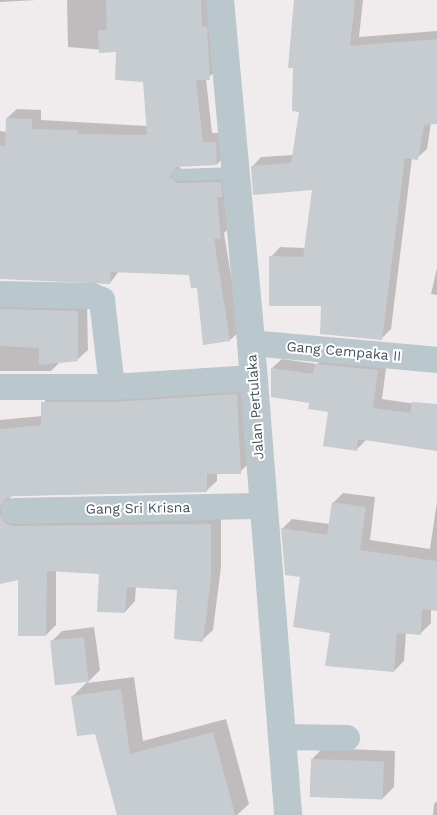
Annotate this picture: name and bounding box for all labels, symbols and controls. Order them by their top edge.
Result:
street label: Gang Cempaka II [286,338,402,364]
street label: Jalan Pertulaka [243,354,267,460]
street label: Gang Sri Krisna [86,499,190,517]

